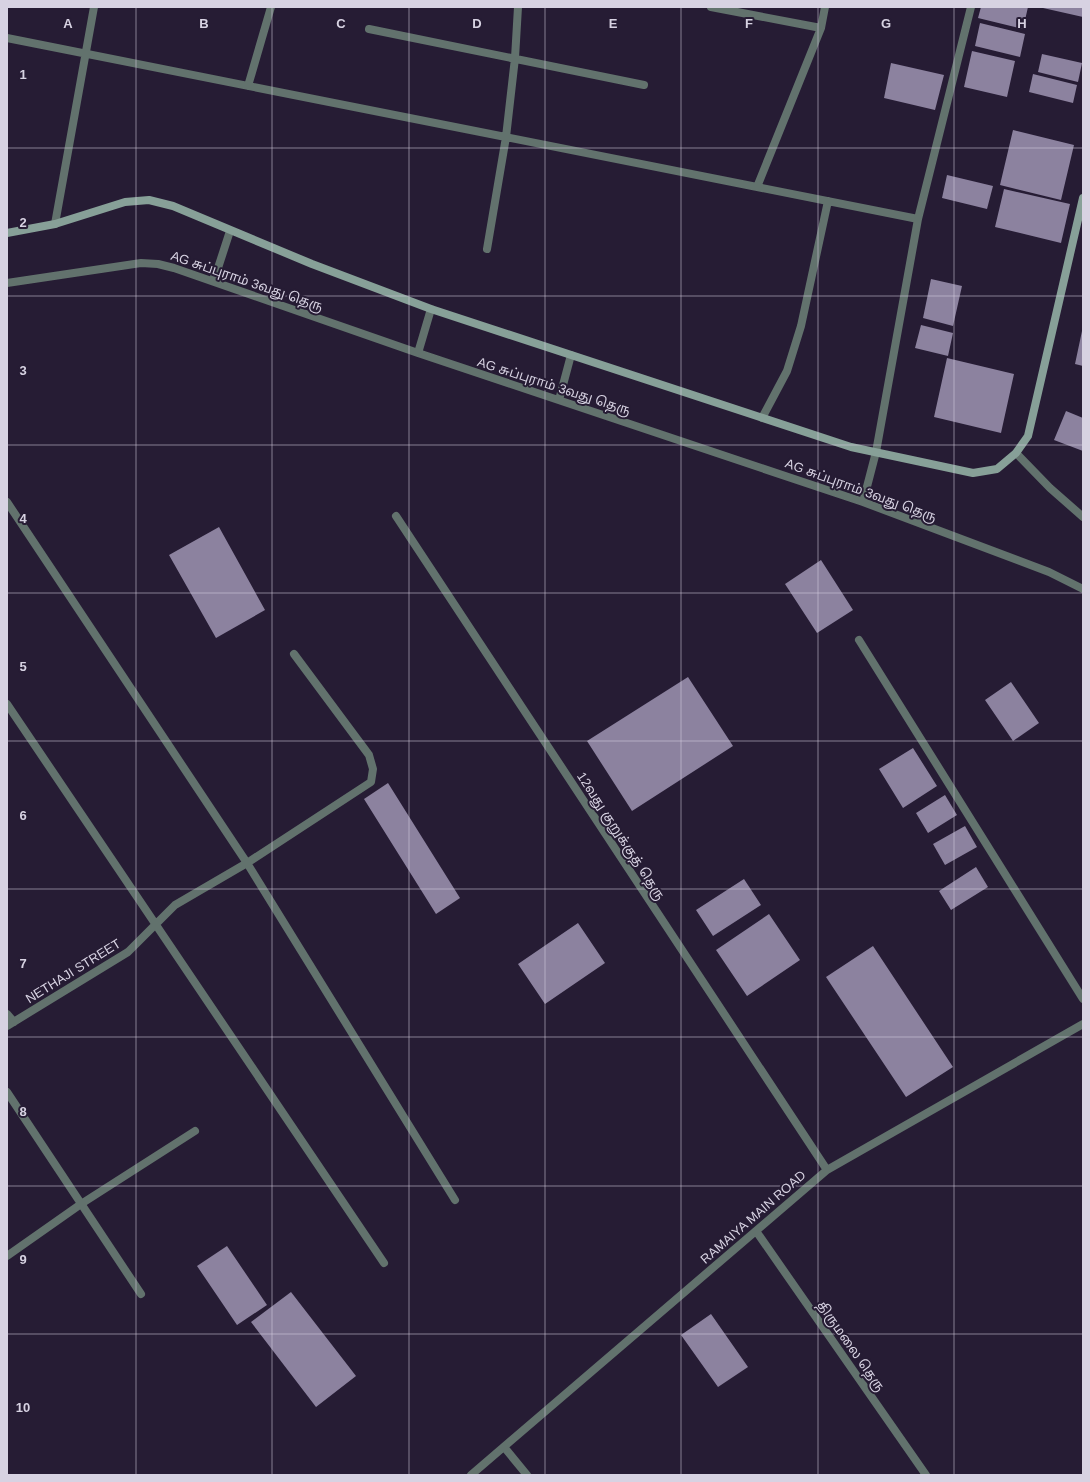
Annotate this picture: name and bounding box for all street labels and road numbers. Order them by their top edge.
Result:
street label: AG சுப்புராம் 3வது தெரு [169,248,325,315]
street label: AG சுப்புராம் 3வது தெரு [475,354,633,419]
street label: AG சுப்புராம் 3வது தெரு [783,456,939,525]
street label: 12வது குறுக்குத் தெரு [573,769,668,904]
street label: NETHAJI STREET [23,936,123,1006]
street label: RAMAIYA MAIN ROAD [697,1167,809,1267]
street label: திருமலை தெரு [813,1298,888,1395]

